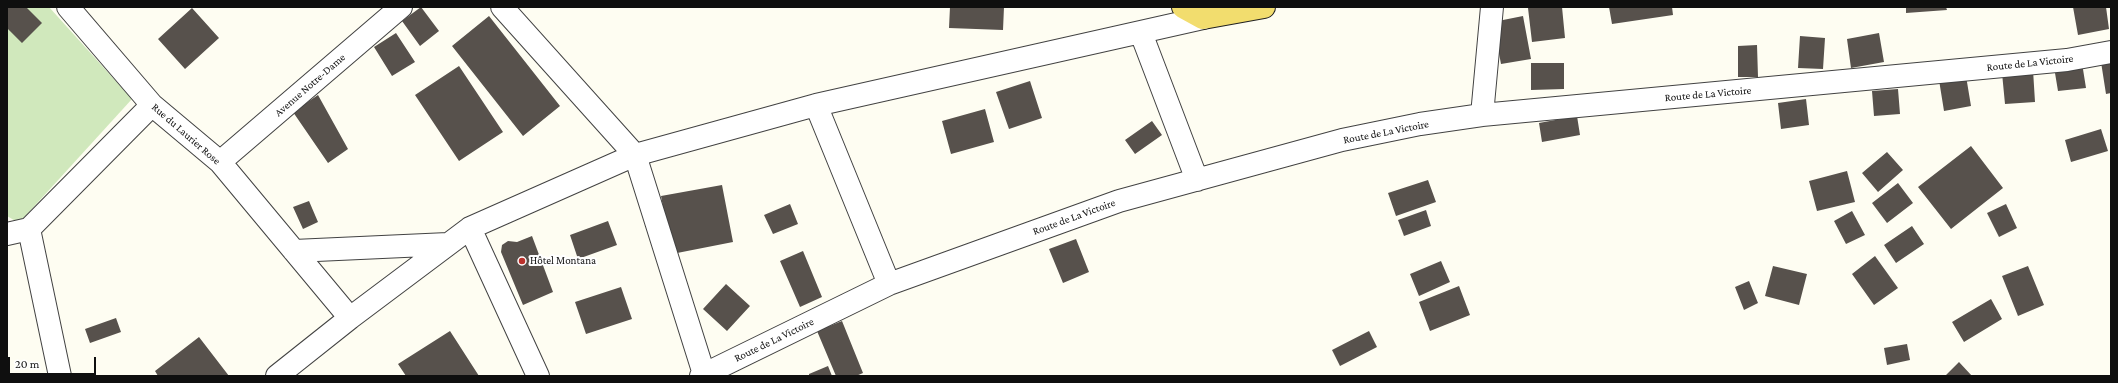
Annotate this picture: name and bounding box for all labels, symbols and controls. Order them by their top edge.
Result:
street label: Avenue Notre-Dame [272,51,348,119]
street label: Route de La Victoire [1986,52,2074,74]
street label: Route de La Victoire [1664,84,1752,104]
street label: Rue du Laurier Rose [149,100,223,168]
street label: Route de La Victoire [1342,117,1430,147]
street label: Route de La Victoire [1031,196,1117,238]
place label: Hôtel Montana [530,254,596,268]
marker: Hôtel Montana [517,256,527,266]
street label: Route de La Victoire [732,315,816,365]
scale bar [10,349,98,375]
text: 20 m [15,357,39,371]

